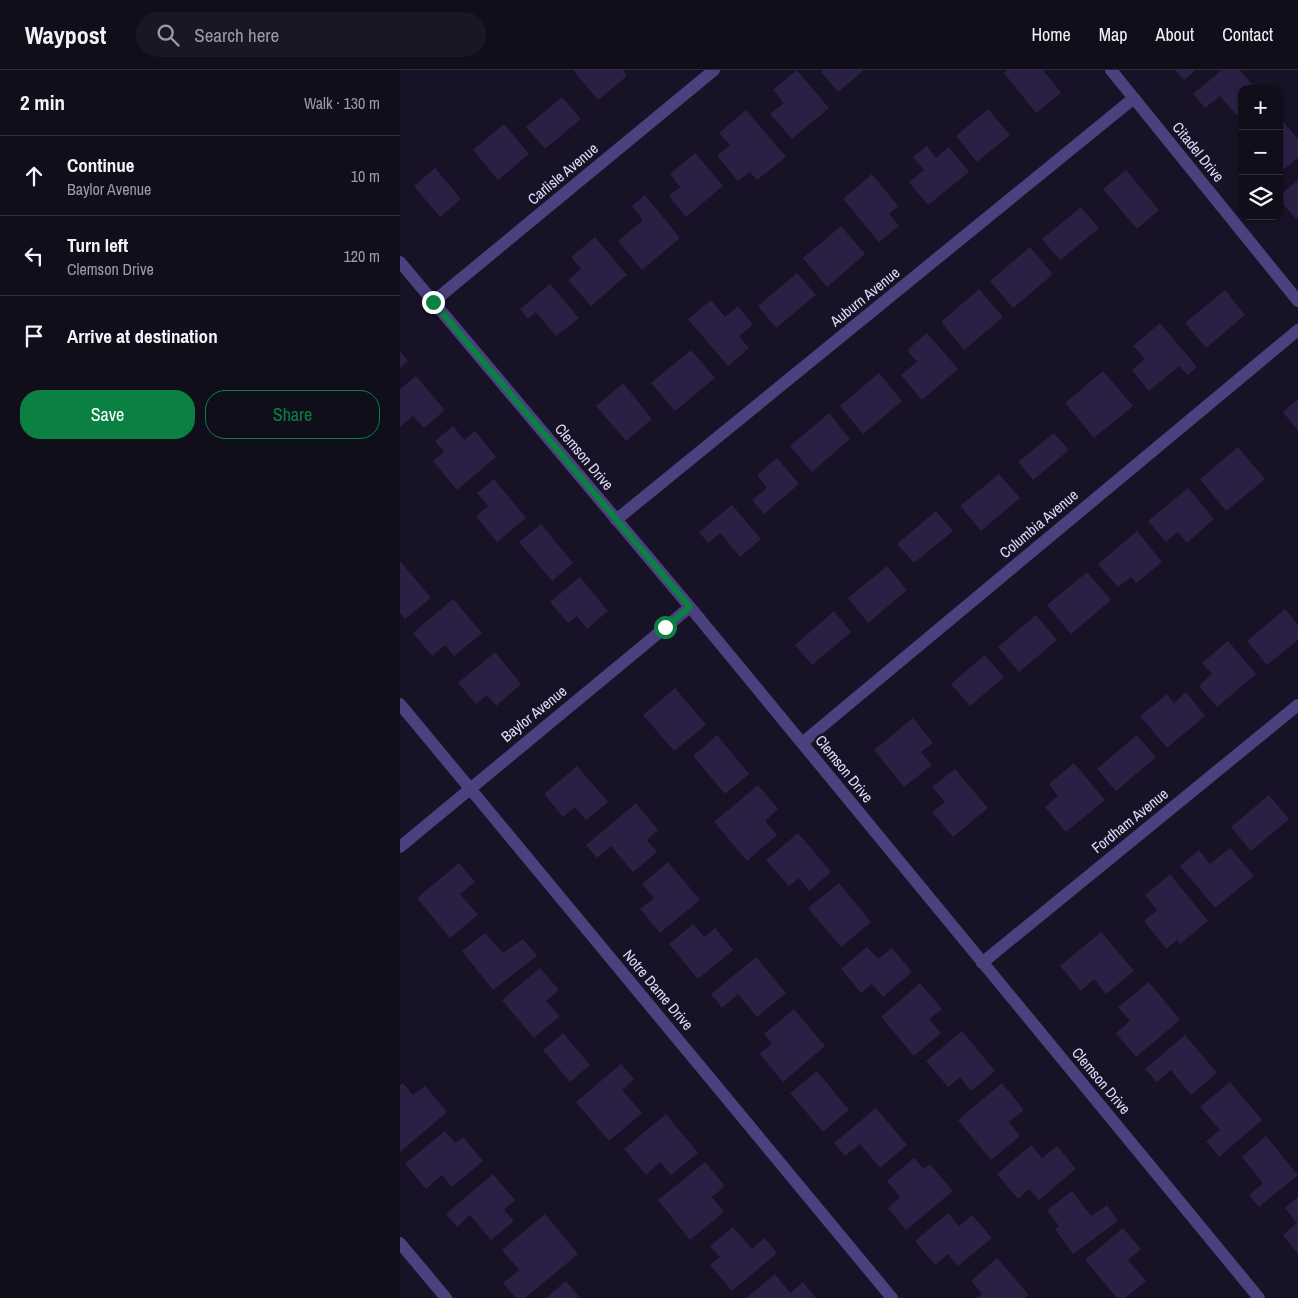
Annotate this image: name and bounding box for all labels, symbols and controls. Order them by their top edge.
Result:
search box [136,12,486,57]
text: Waypost [25,19,106,51]
icon: search [154,21,182,49]
text: Search here [194,22,279,48]
text: Home [1031,22,1071,47]
text: Map [1099,22,1128,47]
text: About [1156,22,1194,47]
text: Contact [1222,22,1273,47]
map controls [1238,85,1283,220]
button: + [1238,85,1283,130]
text: 2 min [20,88,65,117]
text: Walk · 130 m [304,92,380,114]
street label: Citadel Drive [1168,117,1229,186]
button: − [1238,130,1283,175]
street label: Carlisle Avenue [523,138,602,209]
text: Continue [67,152,135,178]
icon: ahead [20,162,48,190]
text: 10 m [351,165,380,187]
button: layers [1238,175,1283,220]
text: Baylor Avenue [67,178,151,200]
text: Turn left [67,232,128,258]
icon: left [20,242,48,270]
text: 120 m [344,245,380,267]
text: Clemson Drive [67,258,154,280]
street label: Auburn Avenue [825,262,904,332]
route end [422,291,445,314]
icon: arrive [20,322,48,350]
text: Arrive at destination [67,323,218,349]
button: Save [20,390,195,439]
button: Share [205,390,380,439]
street label: Clemson Drive [550,419,619,495]
street label: Columbia Avenue [995,484,1083,563]
route start [654,616,677,639]
street label: Baylor Avenue [496,680,571,747]
street label: Clemson Drive [811,730,878,807]
street label: Fordham Avenue [1087,783,1172,858]
street label: Notre Dame Drive [618,945,698,1035]
street label: Clemson Drive [1067,1043,1136,1119]

